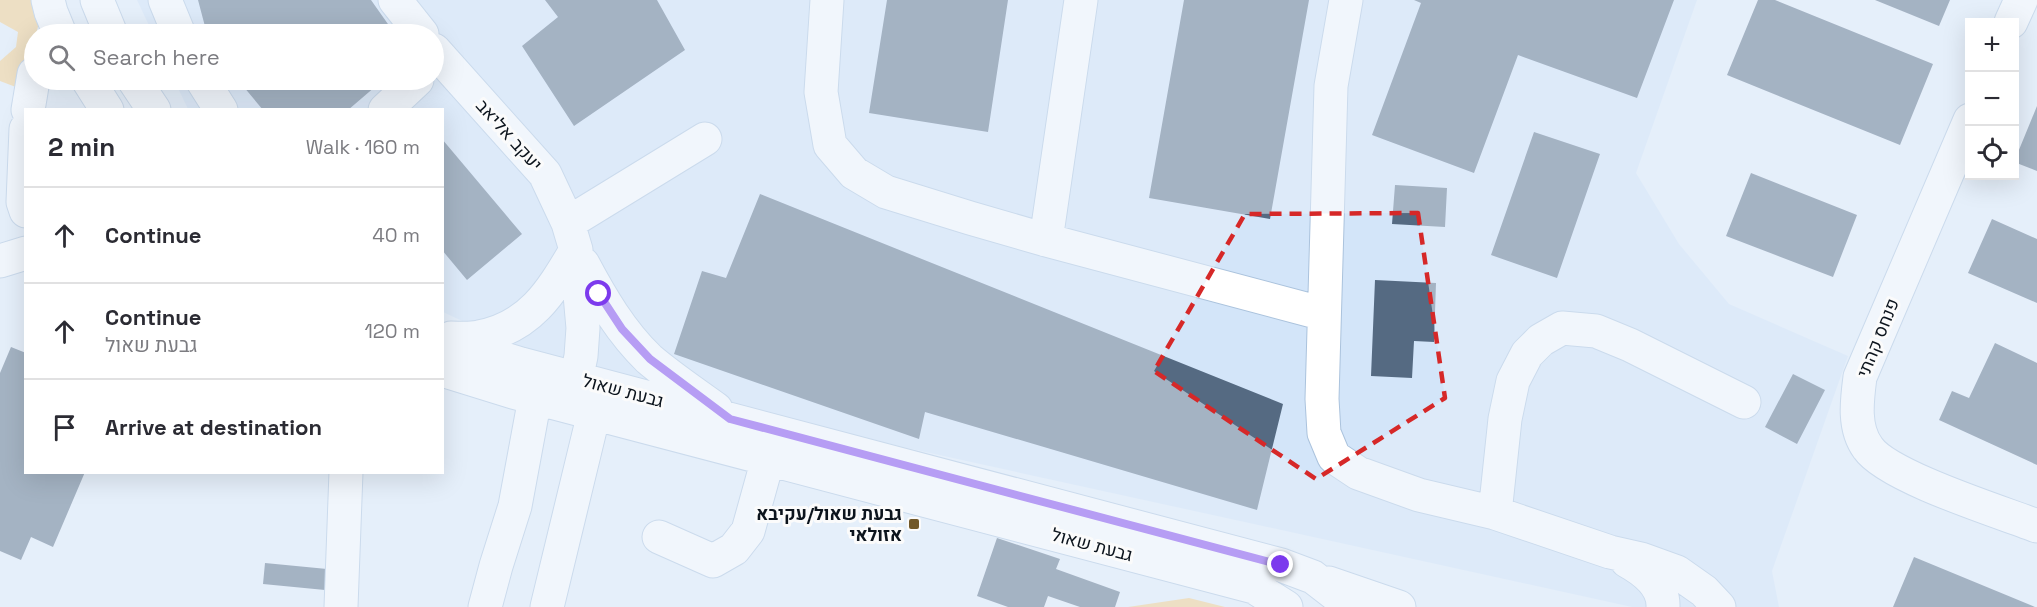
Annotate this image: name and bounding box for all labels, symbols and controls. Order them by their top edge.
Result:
map controls [1965,18,2019,180]
button: + [1965,18,2019,72]
search box [24,24,444,90]
icon: search [45,41,78,74]
text: Search here [93,43,220,71]
button: − [1965,72,2019,126]
street label: יעקב אליאב [471,94,547,175]
button: locate [1965,126,2019,180]
text: 2 min [48,130,115,164]
text: Walk · 160 m [306,134,420,160]
icon: ahead [48,219,81,252]
text: Continue [105,221,201,249]
text: 40 m [372,222,420,248]
route start [585,280,611,306]
street label: פנחס קהתי [1851,295,1904,381]
text: Continue [105,303,201,331]
icon: ahead [48,315,81,348]
text: 120 m [364,318,420,344]
text: גבעת שאול [105,332,197,358]
street label: גבעת שאול [580,369,666,412]
icon: arrive [48,411,81,444]
text: Arrive at destination [105,413,322,441]
place label: גבעת שאול/עקיבא אזולאי [756,502,902,546]
marker: גבעת שאול/עקיבא אזולאי [907,517,921,531]
street label: גבעת שאול [1049,523,1135,566]
route end [1267,551,1293,577]

